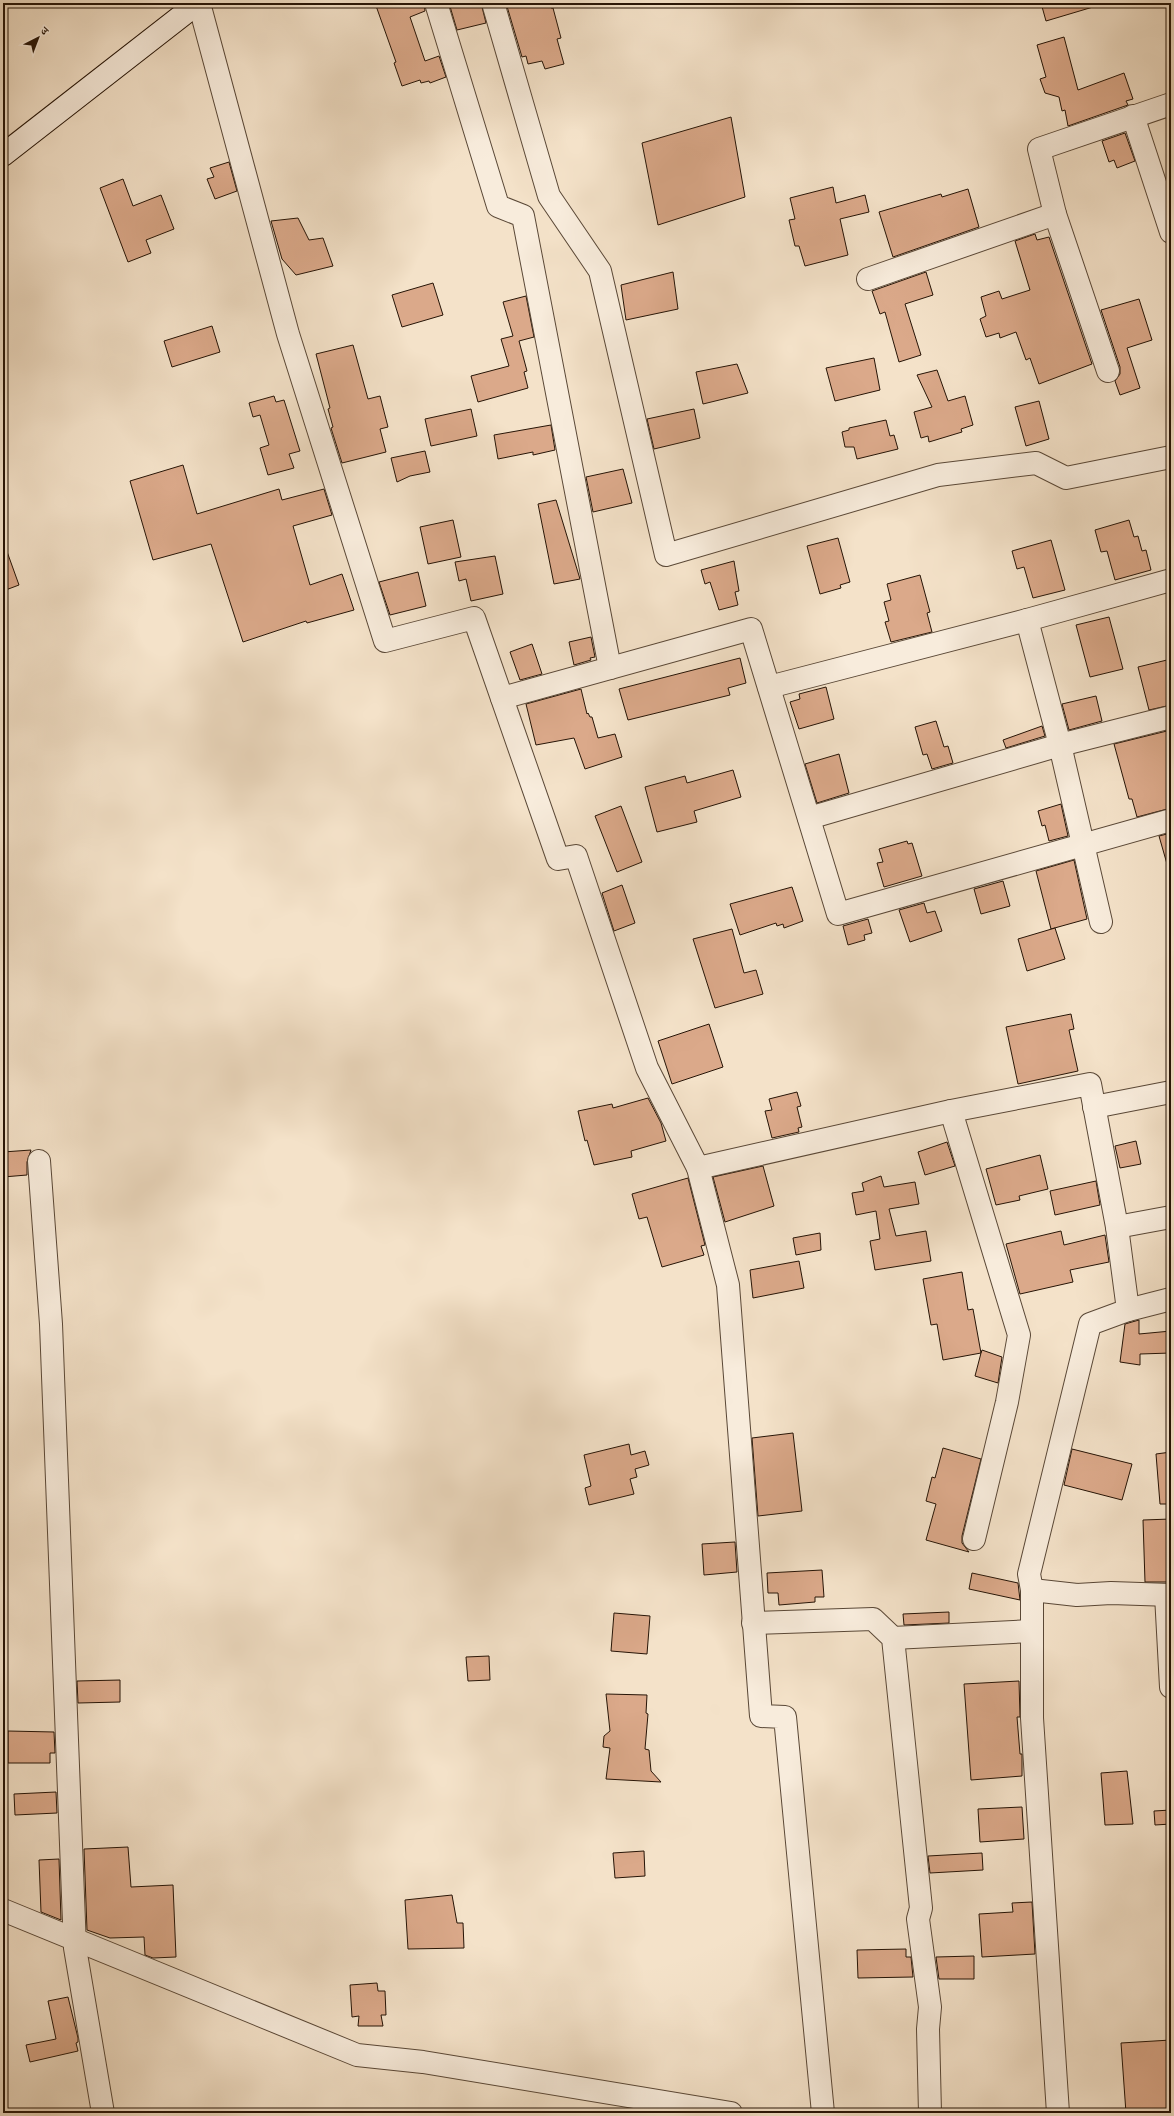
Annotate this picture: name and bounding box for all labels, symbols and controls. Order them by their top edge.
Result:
north arrow [18,18,58,58]
text: उ [37,24,52,39]

